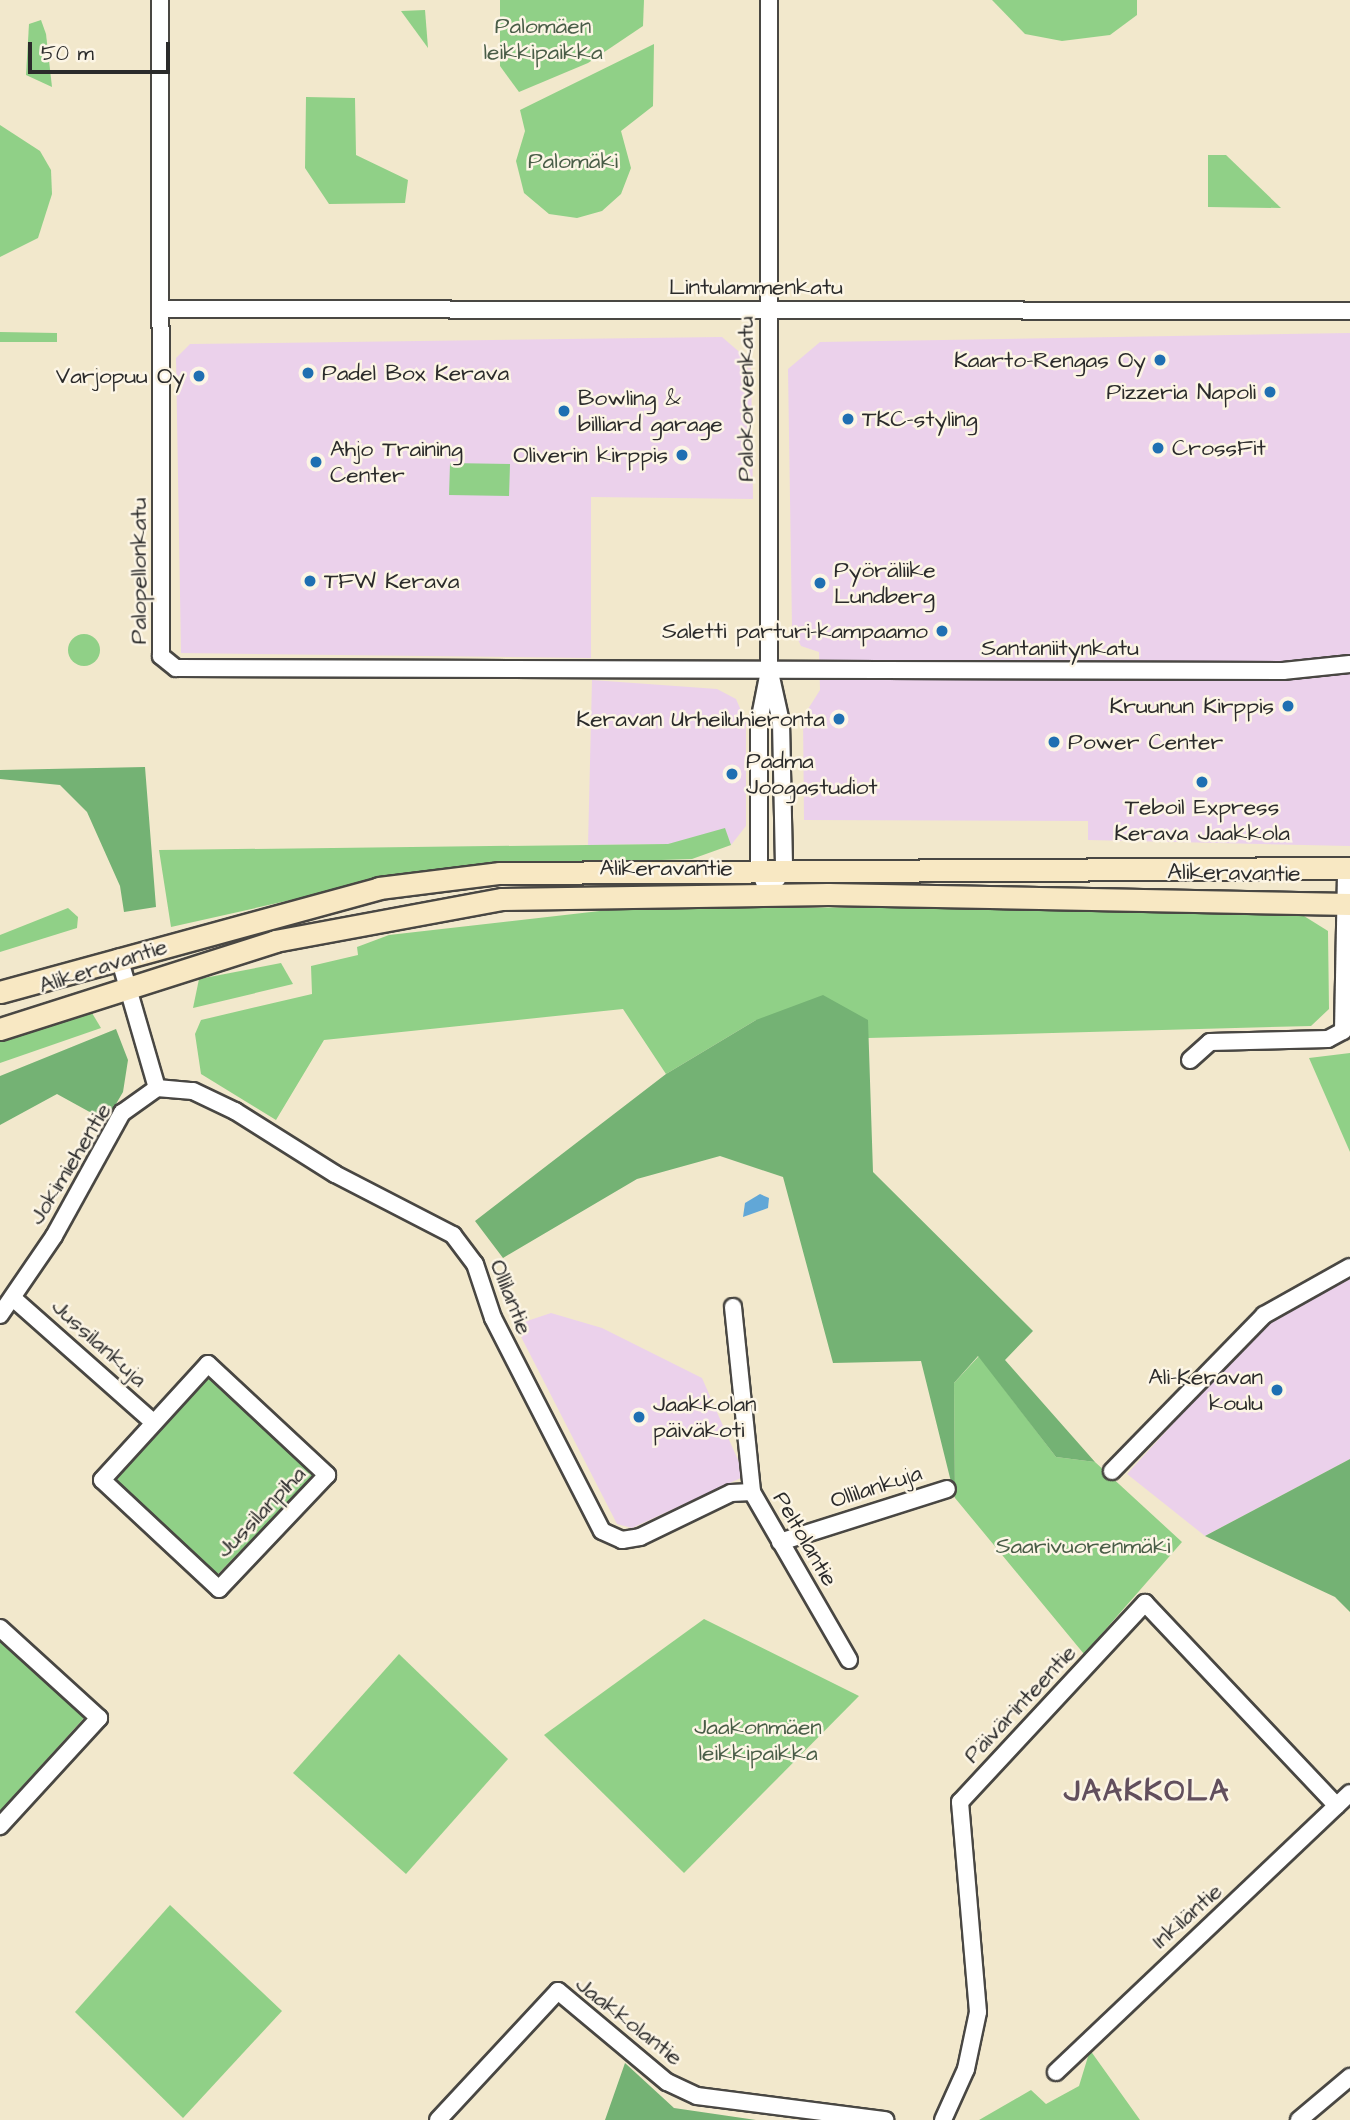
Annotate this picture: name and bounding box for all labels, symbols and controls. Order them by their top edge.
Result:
park label: Palomäen leikkipaikka [483,12,603,66]
scale bar [32,28,173,72]
text: 50 m [41,39,94,68]
park label: Palomäki [528,147,618,175]
street label: Lintulammenkatu [669,273,843,301]
street label: Palokorvenkatu [732,316,760,482]
place label: Kaarto-Rengas Oy [954,346,1146,374]
marker: Kaarto-Rengas Oy [1152,352,1168,368]
place label: Padel Box Kerava [322,359,509,387]
place label: Varjopuu Oy [56,362,185,390]
marker: Padel Box Kerava [300,365,316,381]
marker: Varjopuu Oy [191,368,207,384]
place label: Pizzeria Napoli [1107,378,1256,406]
place label: Bowling & billiard garage [578,384,723,438]
marker: Pizzeria Napoli [1262,384,1278,400]
marker: Bowling & billiard garage [556,403,572,419]
place label: TKC-styling [862,405,978,433]
marker: TKC-styling [840,411,856,427]
place label: CrossFit [1172,434,1266,462]
place label: Ahjo Training Center [330,435,463,489]
marker: CrossFit [1150,440,1166,456]
place label: Oliverin kirppis [513,441,668,469]
marker: Oliverin kirppis [674,447,690,463]
marker: Ahjo Training Center [308,454,324,470]
street label: Palopellonkatu [125,498,153,644]
place label: Pyöräliike Lundberg [834,556,936,610]
place label: TFW Kerava [324,567,459,595]
marker: TFW Kerava [302,573,318,589]
marker: Pyöräliike Lundberg [812,575,828,591]
place label: Saletti parturi-kampaamo [662,617,928,645]
marker: Saletti parturi-kampaamo [934,623,950,639]
street label: Santaniitynkatu [981,634,1139,662]
place label: Kruunun Kirppis [1109,692,1274,720]
marker: Kruunun Kirppis [1280,698,1296,714]
place label: Keravan Urheiluhieronta [576,705,825,733]
marker: Keravan Urheiluhieronta [831,711,847,727]
place label: Power Center [1068,728,1223,756]
marker: Power Center [1046,734,1062,750]
place label: Padma Joogastudiot [746,747,878,801]
marker: Padma Joogastudiot [724,766,740,782]
marker: Teboil Express Kerava Jaakkola [1194,774,1210,790]
place label: Teboil Express Kerava Jaakkola [1114,793,1290,847]
street label: Alikeravantie [599,854,733,882]
street label: Alikeravantie [1167,858,1301,888]
street label: Alikeravantie [35,932,171,1000]
street label: Jokimiehentie [23,1098,117,1230]
street label: Ollilantie [484,1256,538,1338]
street label: Jussilankuja [46,1293,152,1393]
place label: Ali-Keravan koulu [1148,1363,1263,1417]
marker: Ali-Keravan koulu [1269,1382,1285,1398]
place label: Jaakkolan päiväkoti [653,1390,757,1444]
marker: Jaakkolan päiväkoti [631,1409,647,1425]
street label: Ollilankuja [827,1459,925,1515]
street label: Jussilanpiha [211,1460,311,1564]
street label: Peltolantie [767,1487,843,1591]
park label: Saarivuorenmäki [996,1532,1170,1560]
street label: Päivärinteentie [958,1639,1082,1769]
park label: Jaakonmäen leikkipaikka [694,1713,822,1767]
district label: JAAKKOLA [1065,1773,1229,1809]
street label: Inkiläntie [1146,1877,1228,1955]
street label: Jaakkolantie [570,1970,688,2072]

